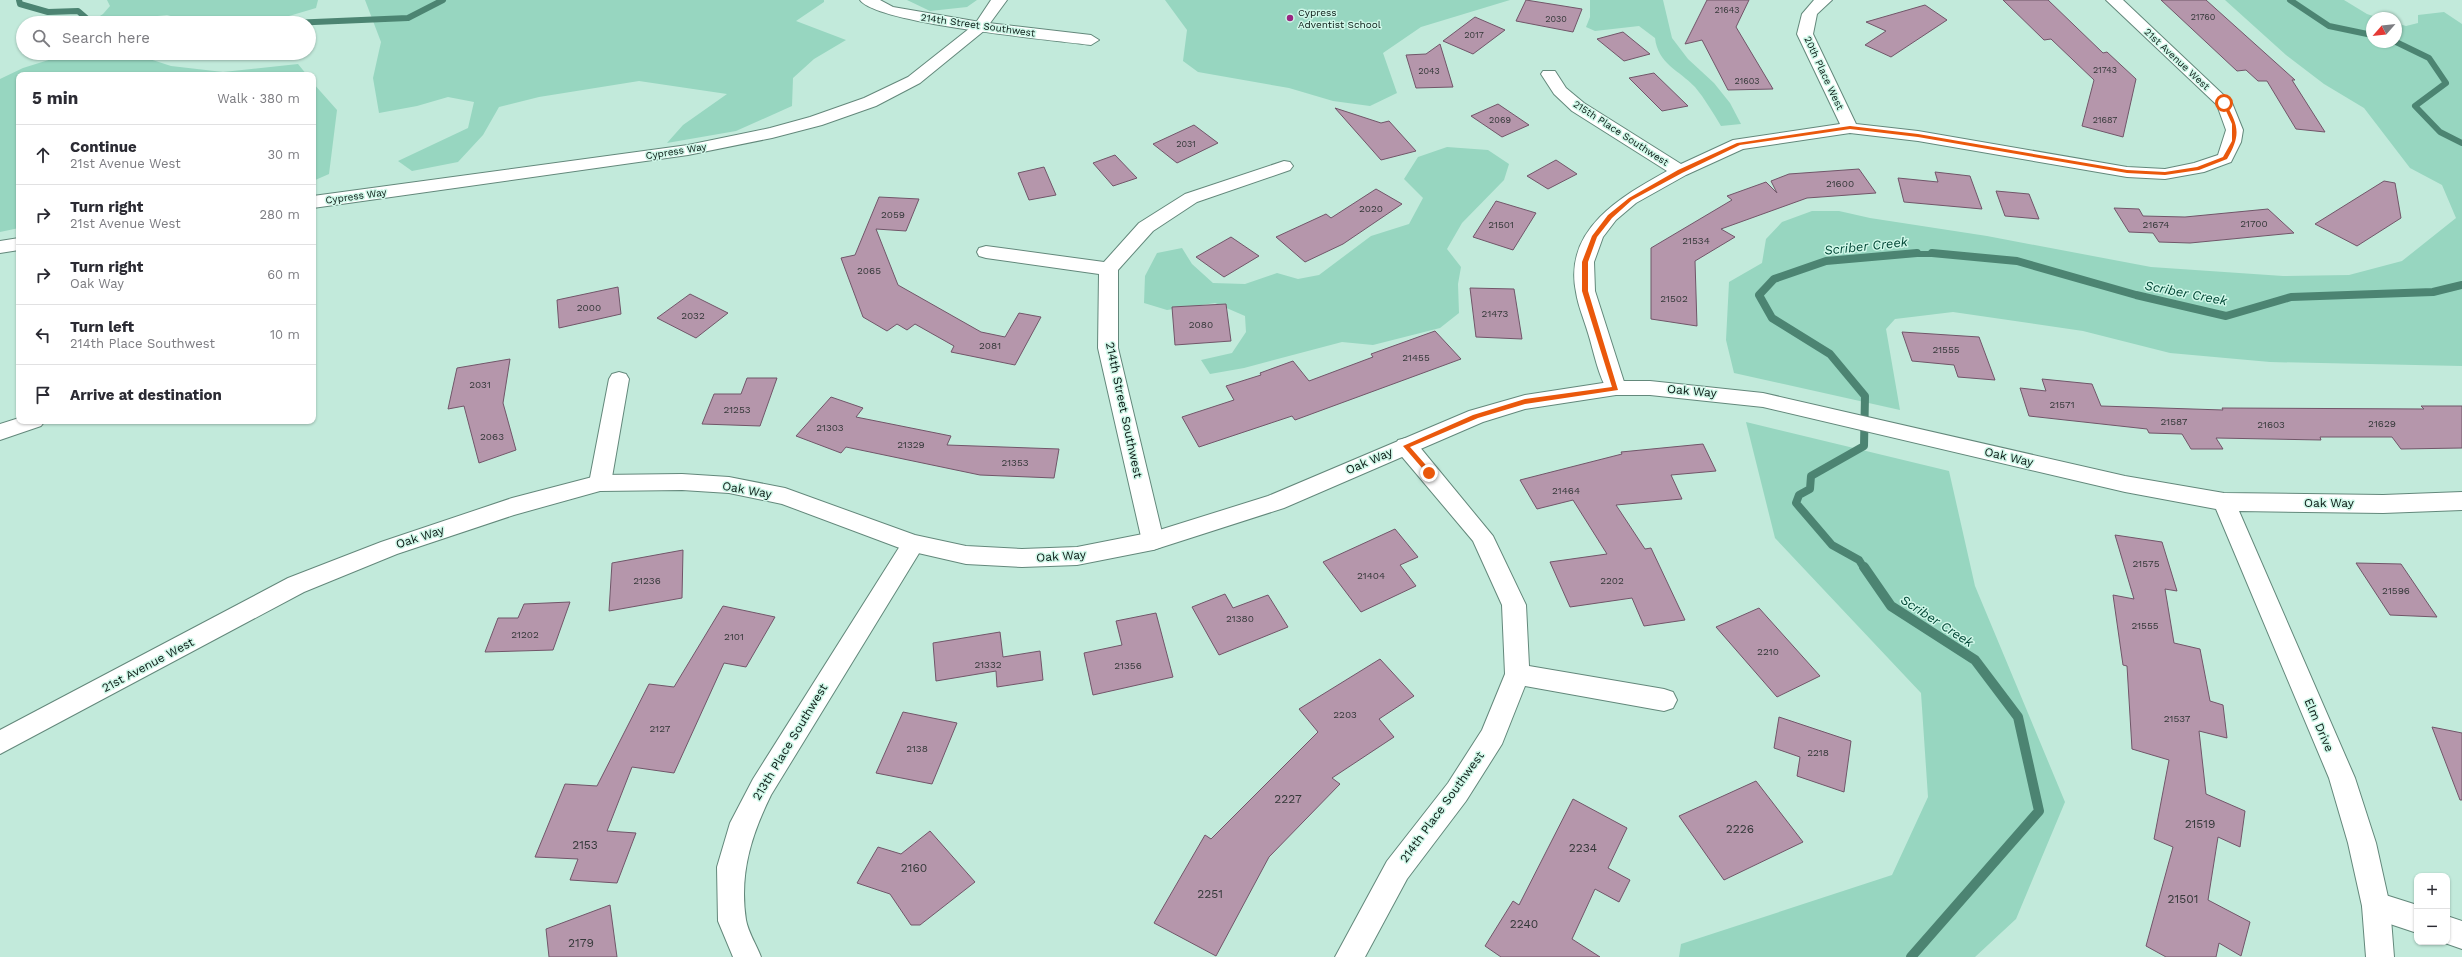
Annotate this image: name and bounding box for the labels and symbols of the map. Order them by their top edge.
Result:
house number: 21643 [1715,5,1739,15]
place label: Cypress Adventist School [1298,7,1381,30]
street label: 214th Street Southwest [920,12,1037,39]
house number: 21760 [2191,12,2216,22]
north arrow [2366,12,2402,48]
marker: Cypress Adventist School [1285,13,1295,23]
house number: 2030 [1545,14,1567,24]
street label: 21st Avenue West [2142,26,2213,93]
house number: 2017 [1464,30,1484,40]
street label: 20th Place West [1802,35,1846,112]
house number: 21743 [2093,65,2117,75]
house number: 2043 [1418,66,1440,76]
house number: 21603 [1735,76,1759,86]
route start [2215,94,2233,112]
street label: 215th Place Southwest [1571,98,1671,168]
house number: 2069 [1489,115,1511,125]
house number: 21687 [2093,115,2117,125]
house number: 2031 [1176,139,1196,149]
street label: Cypress Way [645,141,708,161]
house number: 21600 [1826,178,1854,189]
street label: Cypress Way [325,186,388,206]
house number: 2020 [1359,203,1383,214]
house number: 2059 [881,209,905,220]
house number: 21700 [2240,218,2268,229]
house number: 21501 [1488,219,1514,230]
house number: 21674 [2143,219,2169,230]
water label: Scriber Creek [1824,234,1909,258]
house number: 21534 [1682,235,1710,246]
house number: 2065 [857,265,881,276]
water label: Scriber Creek [2143,278,2229,309]
house number: 21502 [1660,293,1688,304]
house number: 2000 [577,302,601,313]
house number: 21473 [1482,308,1509,319]
house number: 2032 [681,310,705,321]
house number: 2080 [1189,319,1213,330]
house number: 2081 [979,340,1001,351]
street label: 214th Street Southwest [1103,341,1145,479]
house number: 21555 [1932,344,1960,355]
house number: 21455 [1402,352,1430,363]
house number: 2031 [469,379,491,390]
street label: Oak Way [1667,382,1718,400]
house number: 21571 [2049,399,2075,410]
house number: 21253 [723,404,751,415]
house number: 21587 [2161,416,2188,427]
house number: 21629 [2368,418,2396,429]
house number: 21603 [2257,419,2285,430]
house number: 21303 [816,422,844,433]
house number: 2063 [480,431,504,442]
house number: 21329 [897,439,925,450]
street label: Oak Way [1343,445,1395,477]
street label: Oak Way [1983,445,2036,470]
house number: 21353 [1001,457,1029,468]
route end [1420,464,1438,482]
street label: Oak Way [721,479,774,501]
house number: 21464 [1552,485,1580,496]
street label: Oak Way [2304,496,2355,510]
street label: Oak Way [394,522,447,551]
street label: Oak Way [1036,547,1087,565]
house number: 21575 [2133,558,2160,569]
house number: 21404 [1357,570,1385,581]
house number: 21236 [633,575,661,586]
house number: 2202 [1600,575,1624,586]
house number: 21596 [2382,585,2410,596]
water label: Scriber Creek [1898,592,1977,651]
house number: 21380 [1226,613,1254,624]
house number: 21555 [2131,620,2159,631]
house number: 21202 [511,629,539,640]
house number: 2101 [724,631,744,642]
street label: 21st Avenue West [100,635,196,695]
house number: 2210 [1757,646,1779,657]
house number: 21332 [974,659,1002,670]
house number: 21356 [1114,660,1142,671]
street label: 213th Place Southwest [750,681,830,803]
street label: Elm Drive [2301,696,2337,754]
house number: 2203 [1333,709,1357,720]
house number: 21537 [2164,713,2191,724]
house number: 2127 [650,723,671,734]
house number: 2138 [906,743,928,754]
house number: 2218 [1807,747,1829,758]
street label: 214th Place Southwest [1397,749,1487,865]
house number: 2227 [1274,792,1302,806]
house number: 21519 [2185,817,2215,831]
house number: 2226 [1726,822,1754,836]
house number: 2153 [572,838,598,852]
house number: 2234 [1569,841,1597,855]
house number: 2160 [901,861,927,875]
house number: 2251 [1197,887,1223,901]
house number: 21501 [2168,892,2198,906]
house number: 2240 [1510,917,1538,931]
house number: 2179 [568,936,594,950]

